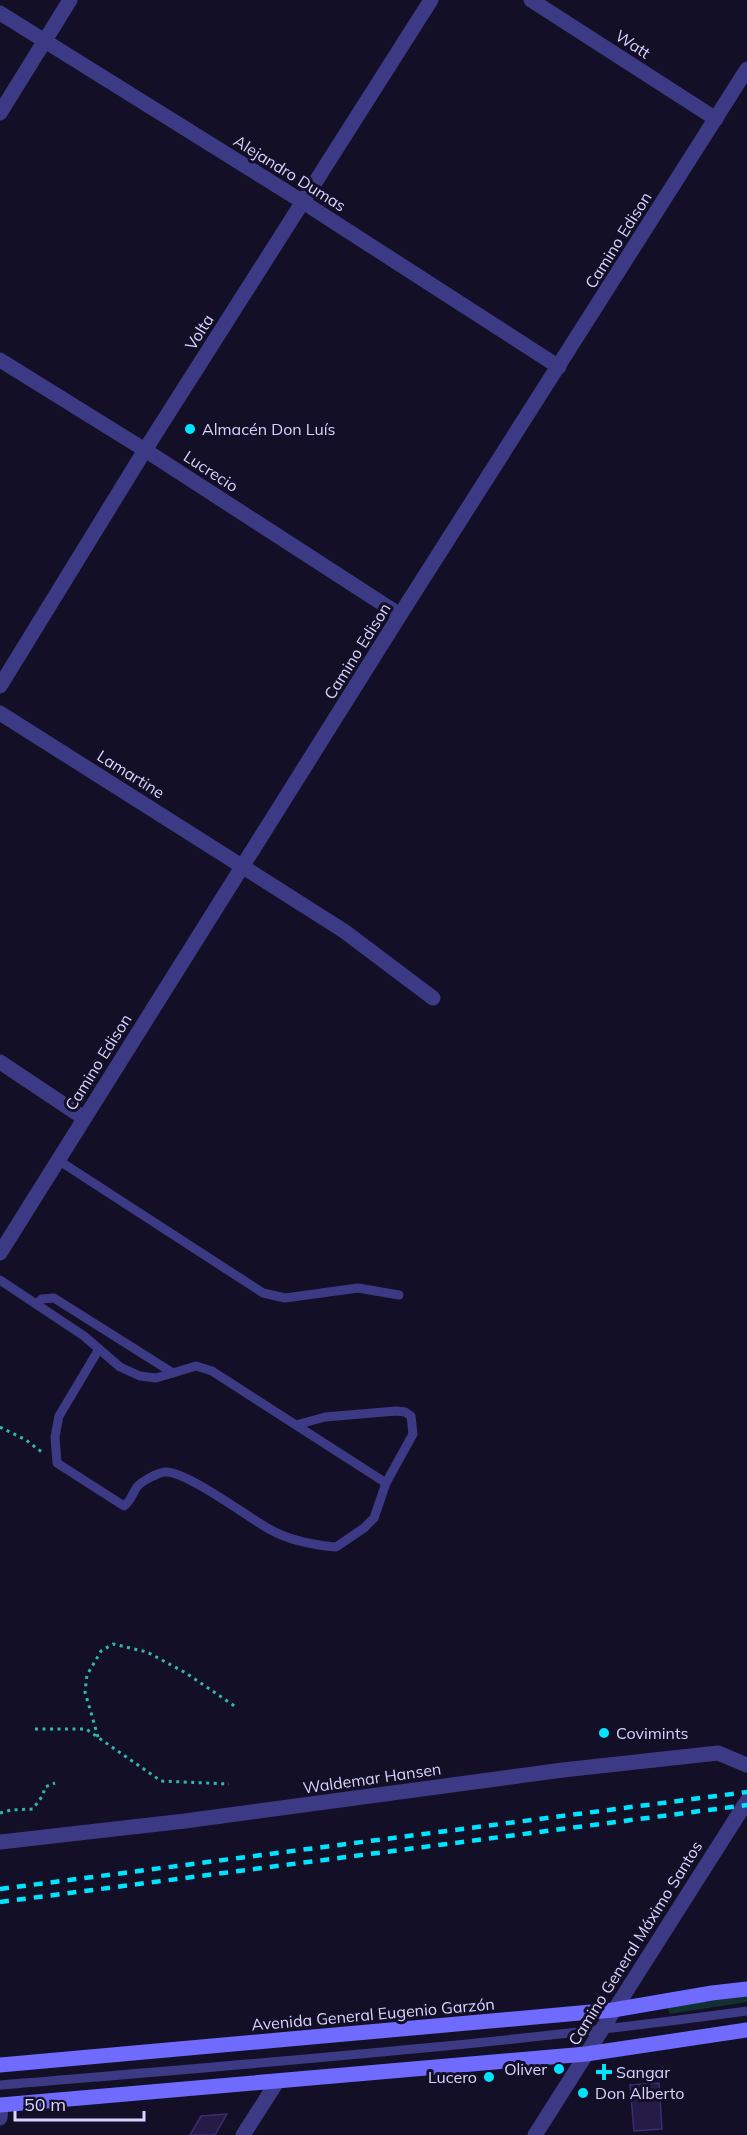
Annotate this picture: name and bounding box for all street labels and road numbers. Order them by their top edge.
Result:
street label: Watt [612,25,654,63]
street label: Alejandro Dumas [230,130,350,216]
street label: Camino Edison [580,188,656,292]
street label: Volta [180,310,218,354]
street label: Lucrecio [180,446,242,496]
street label: Camino Edison [319,599,395,703]
street label: Lamartine [94,745,168,803]
street label: Camino Edison [60,1010,136,1114]
street label: Waldemar Hansen [302,1758,442,1798]
street label: Camino General Máximo Santos [564,1837,706,2049]
street label: Avenida General Eugenio Garzón [251,1993,495,2035]

